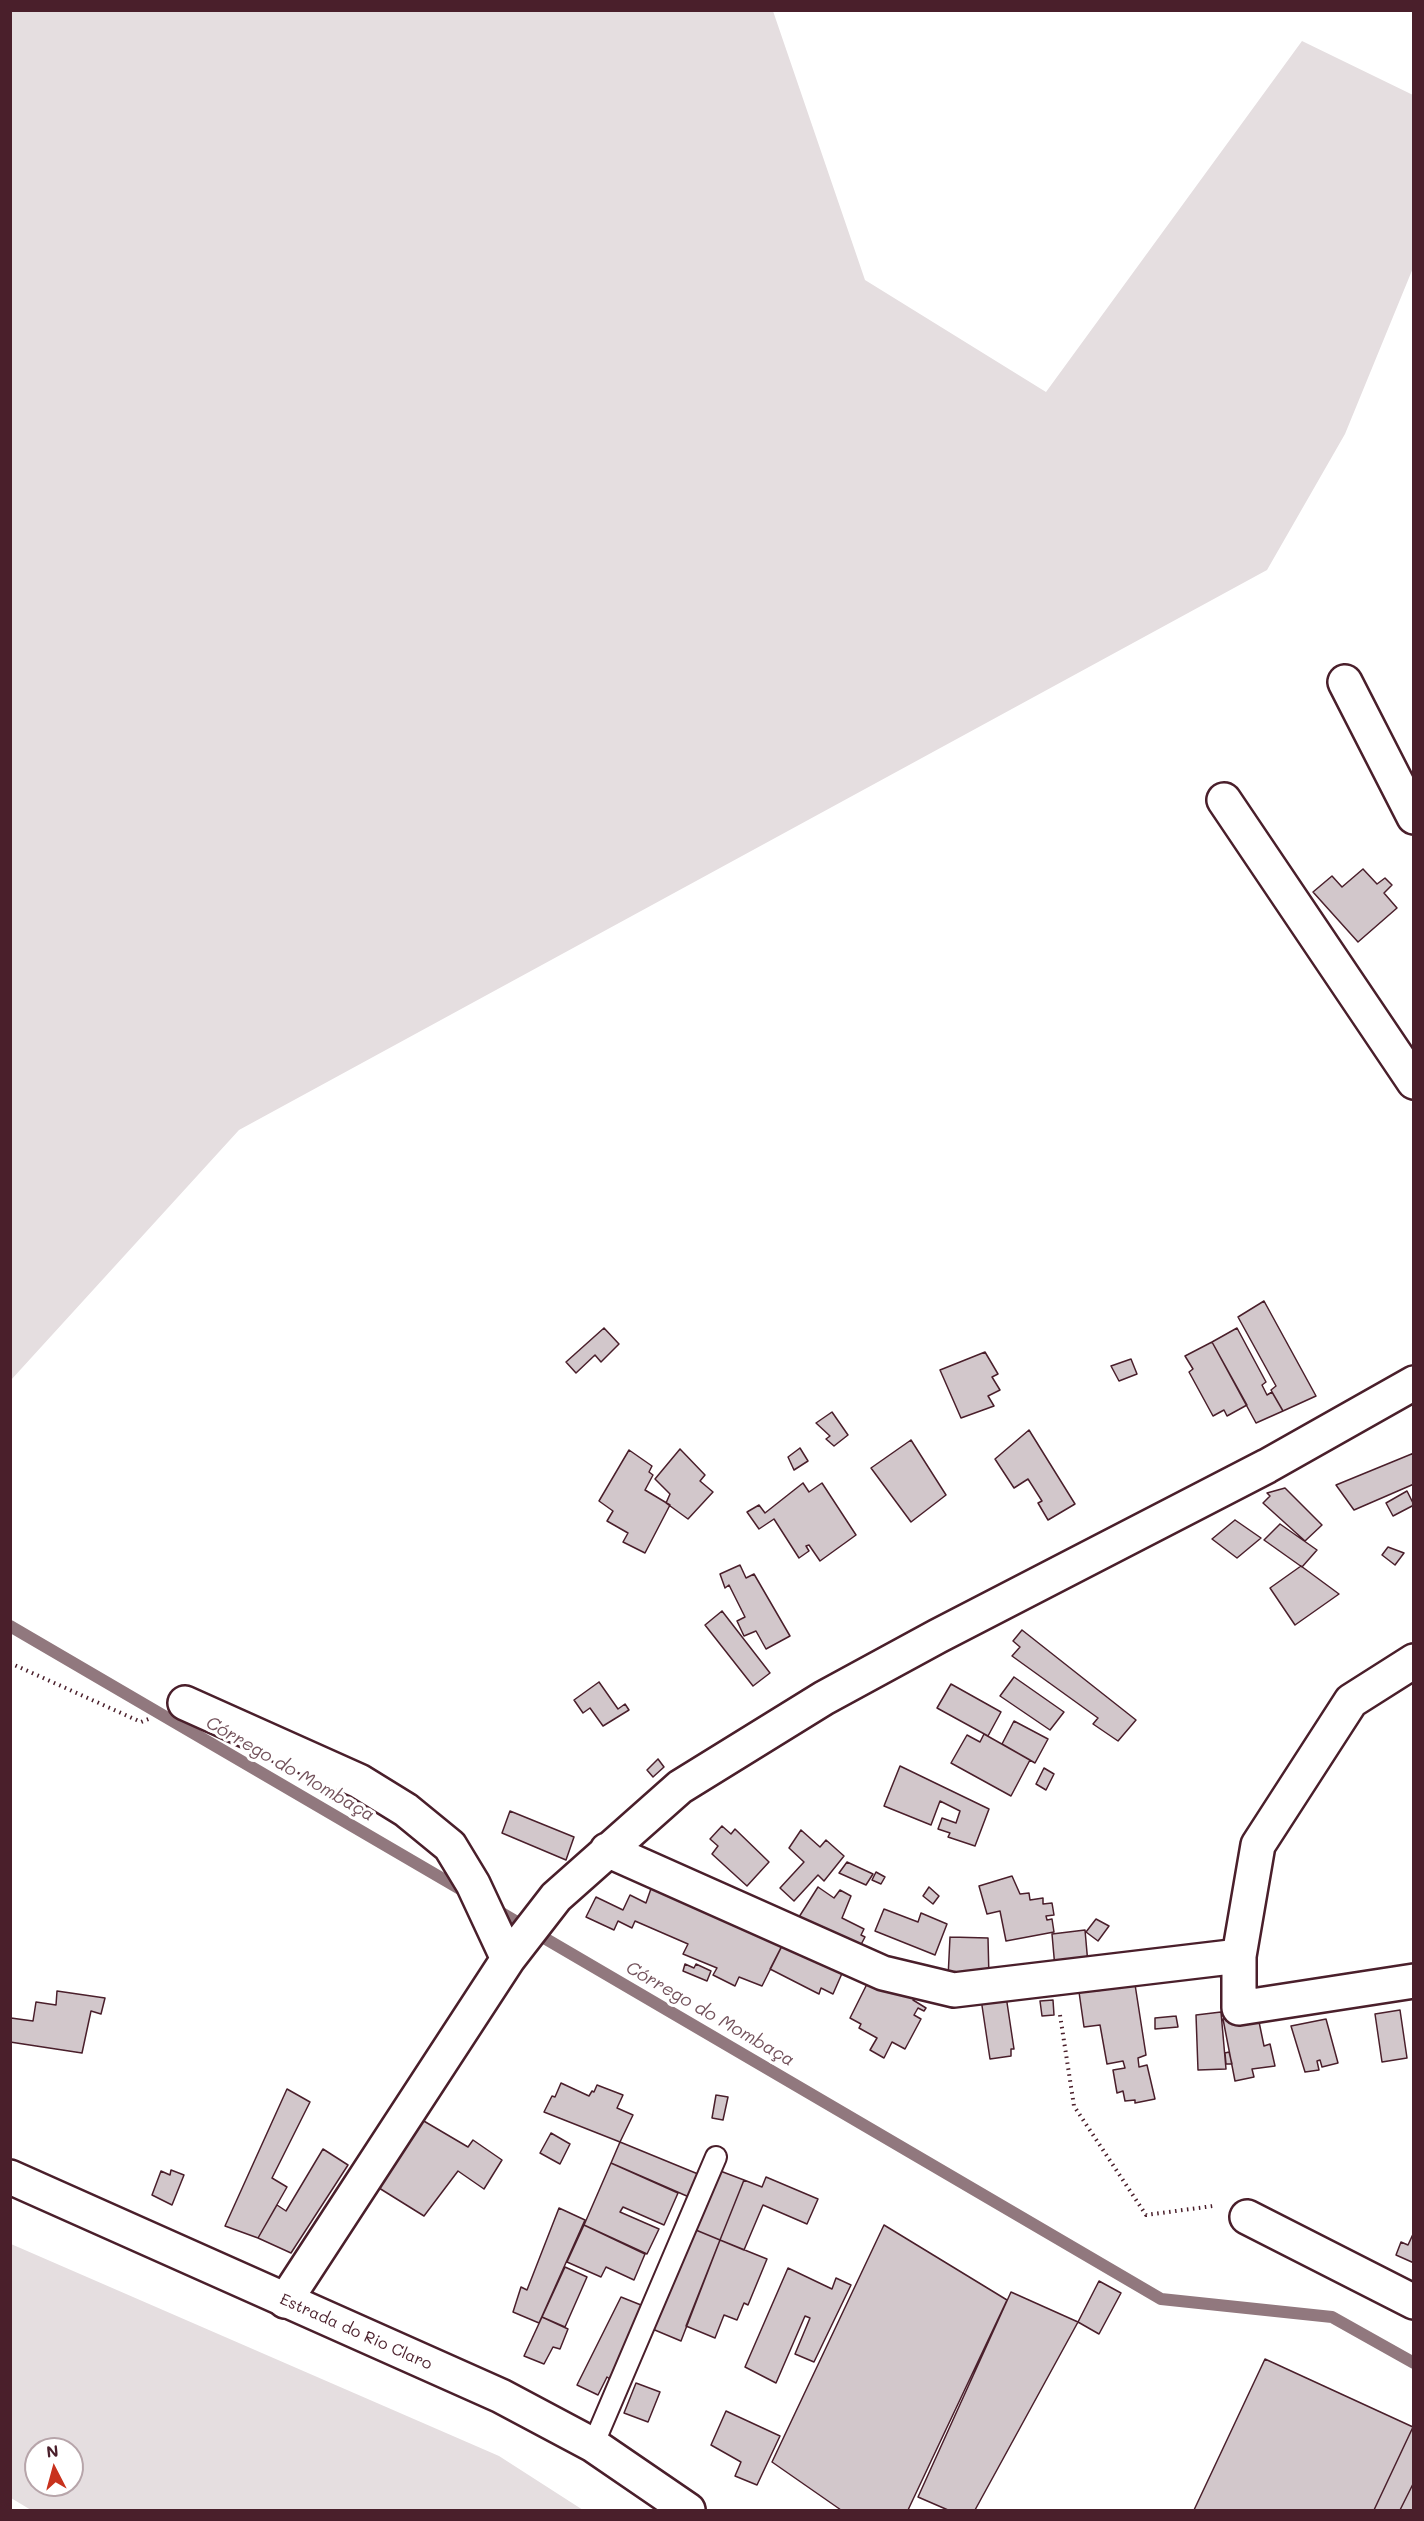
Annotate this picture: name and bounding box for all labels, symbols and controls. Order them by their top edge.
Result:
water label: Córrego do Mombaça [202,1712,378,1826]
water label: Córrego do Mombaça [622,1957,798,2071]
street label: Estrada do Rio Claro [277,2290,435,2374]
north arrow [24,2437,84,2497]
text: N [45,2440,59,2462]

